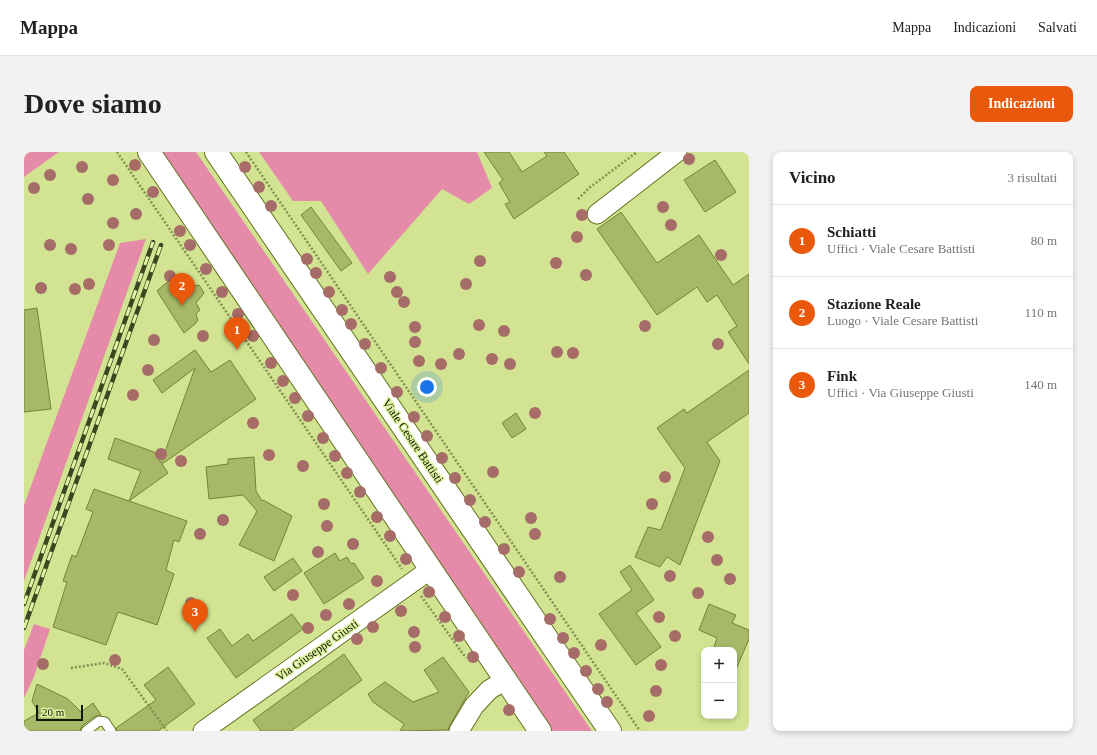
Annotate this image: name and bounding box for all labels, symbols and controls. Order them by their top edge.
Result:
text: Mappa [20,17,78,38]
text: Mappa [892,20,931,35]
text: Indicazioni [953,20,1016,35]
text: Salvati [1038,20,1077,35]
button: Indicazioni [970,86,1073,122]
text: Dove siamo [24,88,162,119]
text: Vicino [789,168,836,187]
text: 3 risultati [1008,170,1057,185]
text: Schiatti [827,224,876,240]
text: 1 [799,233,805,248]
text: 80 m [1031,233,1057,248]
text: Uffici · Viale Cesare Battisti [827,241,975,256]
pin: 2 [169,273,195,306]
text: Stazione Reale [827,296,921,312]
text: 2 [799,305,805,320]
text: 110 m [1025,305,1057,320]
text: Luogo · Viale Cesare Battisti [827,313,978,328]
pin: 1 [224,317,250,350]
text: Fink [827,368,857,384]
your location [417,377,437,397]
text: 3 [799,377,805,392]
text: 140 m [1024,377,1057,392]
text: Uffici · Via Giuseppe Giusti [827,385,974,400]
street label: Viale Cesare Battisti [380,396,447,486]
pin: 3 [182,599,208,632]
street label: Via Giuseppe Giusti [273,616,361,684]
map controls [701,647,737,719]
button: + [701,647,737,683]
button: − [701,683,737,719]
scale bar [36,703,83,722]
text: 20 m [42,706,64,718]

